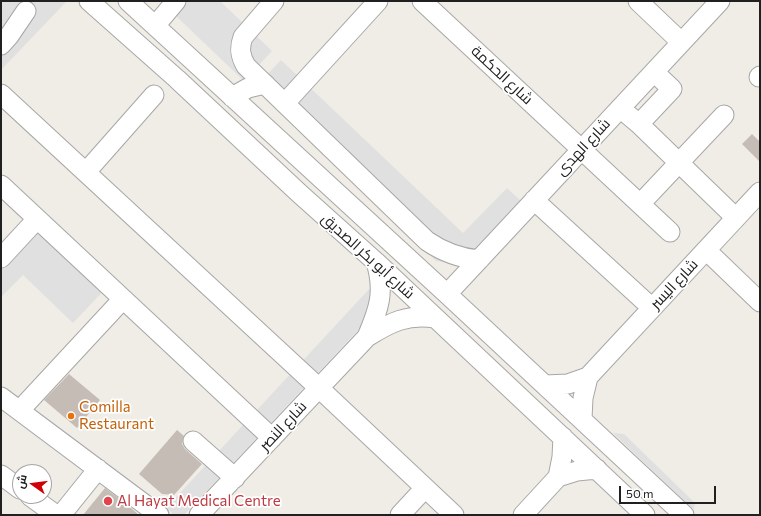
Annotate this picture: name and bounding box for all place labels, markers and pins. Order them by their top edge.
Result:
place label: Comilla Restaurant [79,398,154,433]
marker: Comilla Restaurant [66,411,76,421]
place label: Al Hayat Medical Centre [117,492,281,510]
marker: Al Hayat Medical Centre [102,495,114,507]

